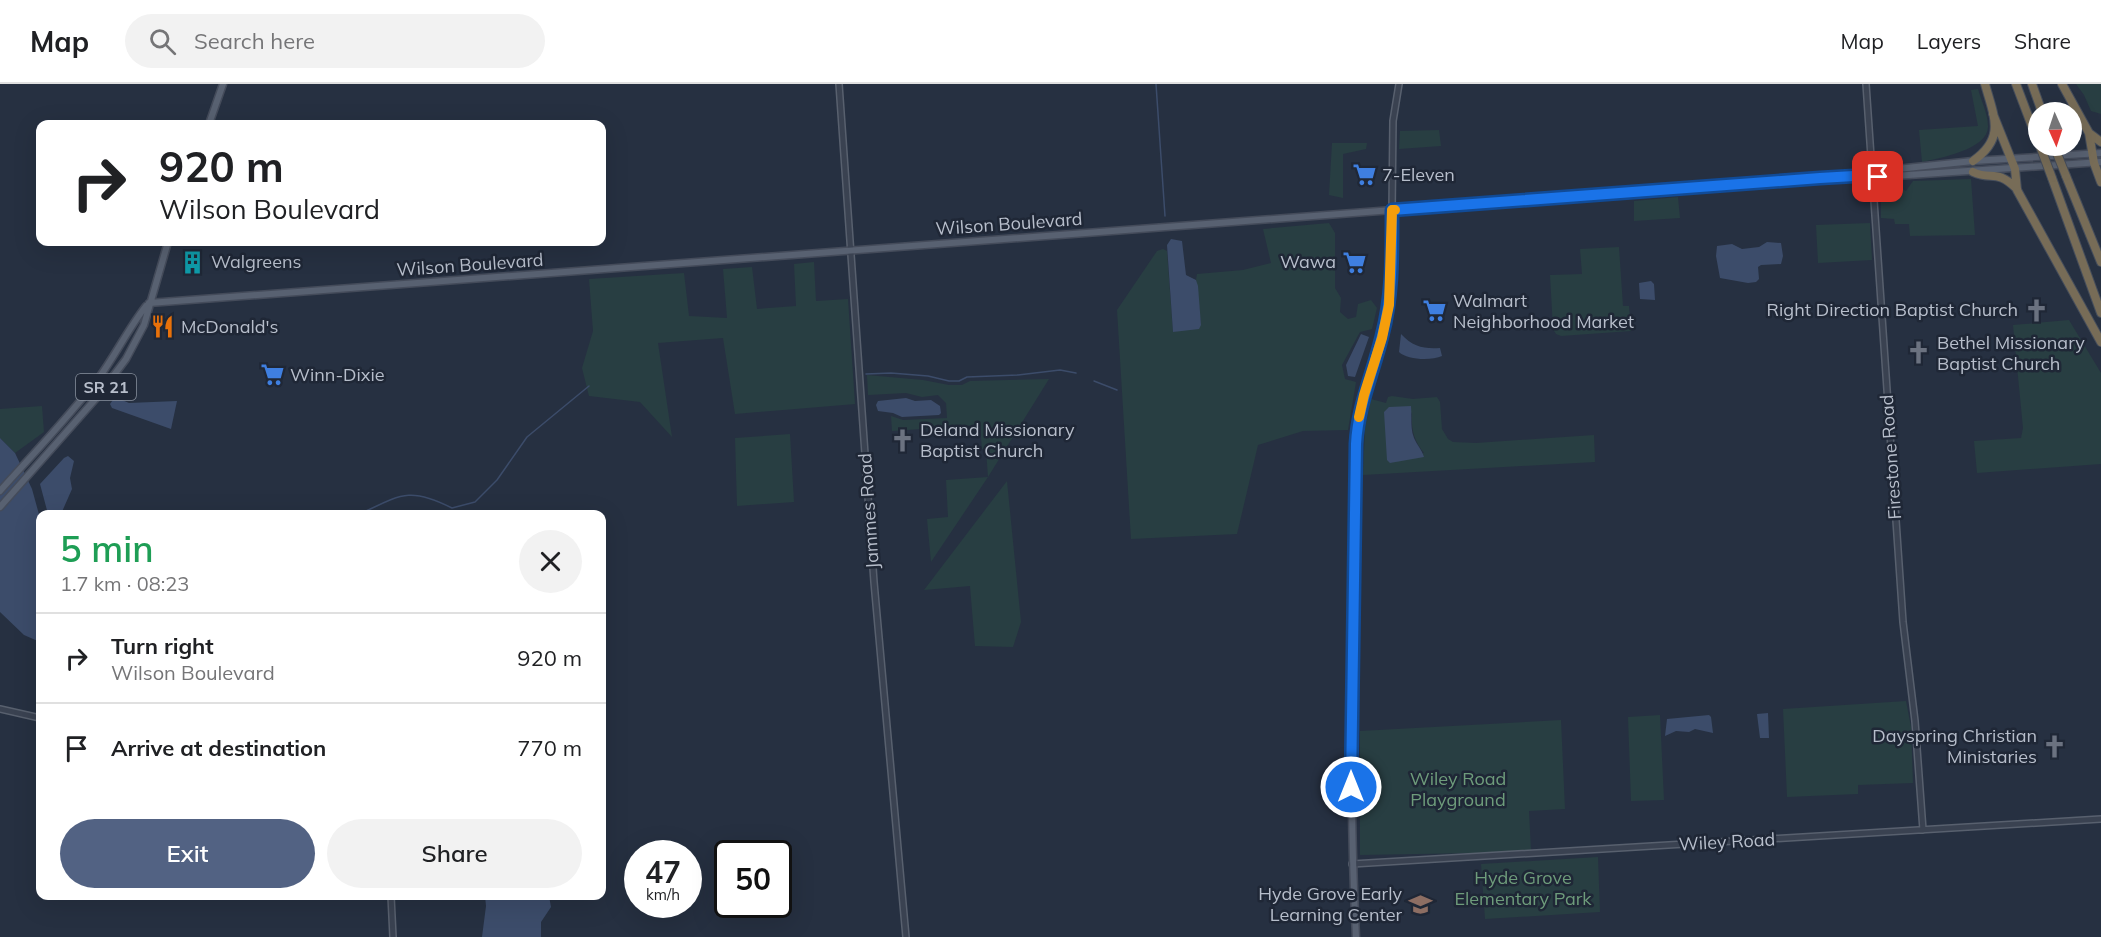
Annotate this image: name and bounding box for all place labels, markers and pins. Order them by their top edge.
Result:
pin [1852,151,1903,202]
supermarket icon: 7-Eleven [1351,162,1377,188]
place label: 7-Eleven [1382,163,1455,186]
building icon: Walgreens [180,249,206,275]
supermarket icon: Wawa [1341,249,1367,275]
place label: Walgreens [211,250,301,273]
place label: Wawa [1280,250,1336,273]
place label: Walmart Neighborhood Market [1453,289,1634,333]
church icon: Right Direction Baptist Church [2023,297,2049,323]
supermarket icon: Walmart Neighborhood Market [1422,298,1448,324]
place label: Right Direction Baptist Church [1767,298,2018,321]
restaurant icon: McDonald's [150,314,176,340]
place label: McDonald's [181,315,278,338]
place label: Bethel Missionary Baptist Church [1937,331,2085,375]
church icon: Bethel Missionary Baptist Church [1906,340,1932,366]
supermarket icon: Winn-Dixie [259,362,285,388]
place label: Winn-Dixie [290,363,385,386]
place label: Deland Missionary Baptist Church [920,418,1075,462]
church icon: Deland Missionary Baptist Church [889,427,915,453]
place label: Dayspring Christian Ministaries [1872,724,2037,768]
church icon: Dayspring Christian Ministaries [2042,733,2068,759]
place label: Hyde Grove Early Learning Center [1258,882,1402,926]
school or university icon: Hyde Grove Early Learning Center [1407,891,1433,917]

